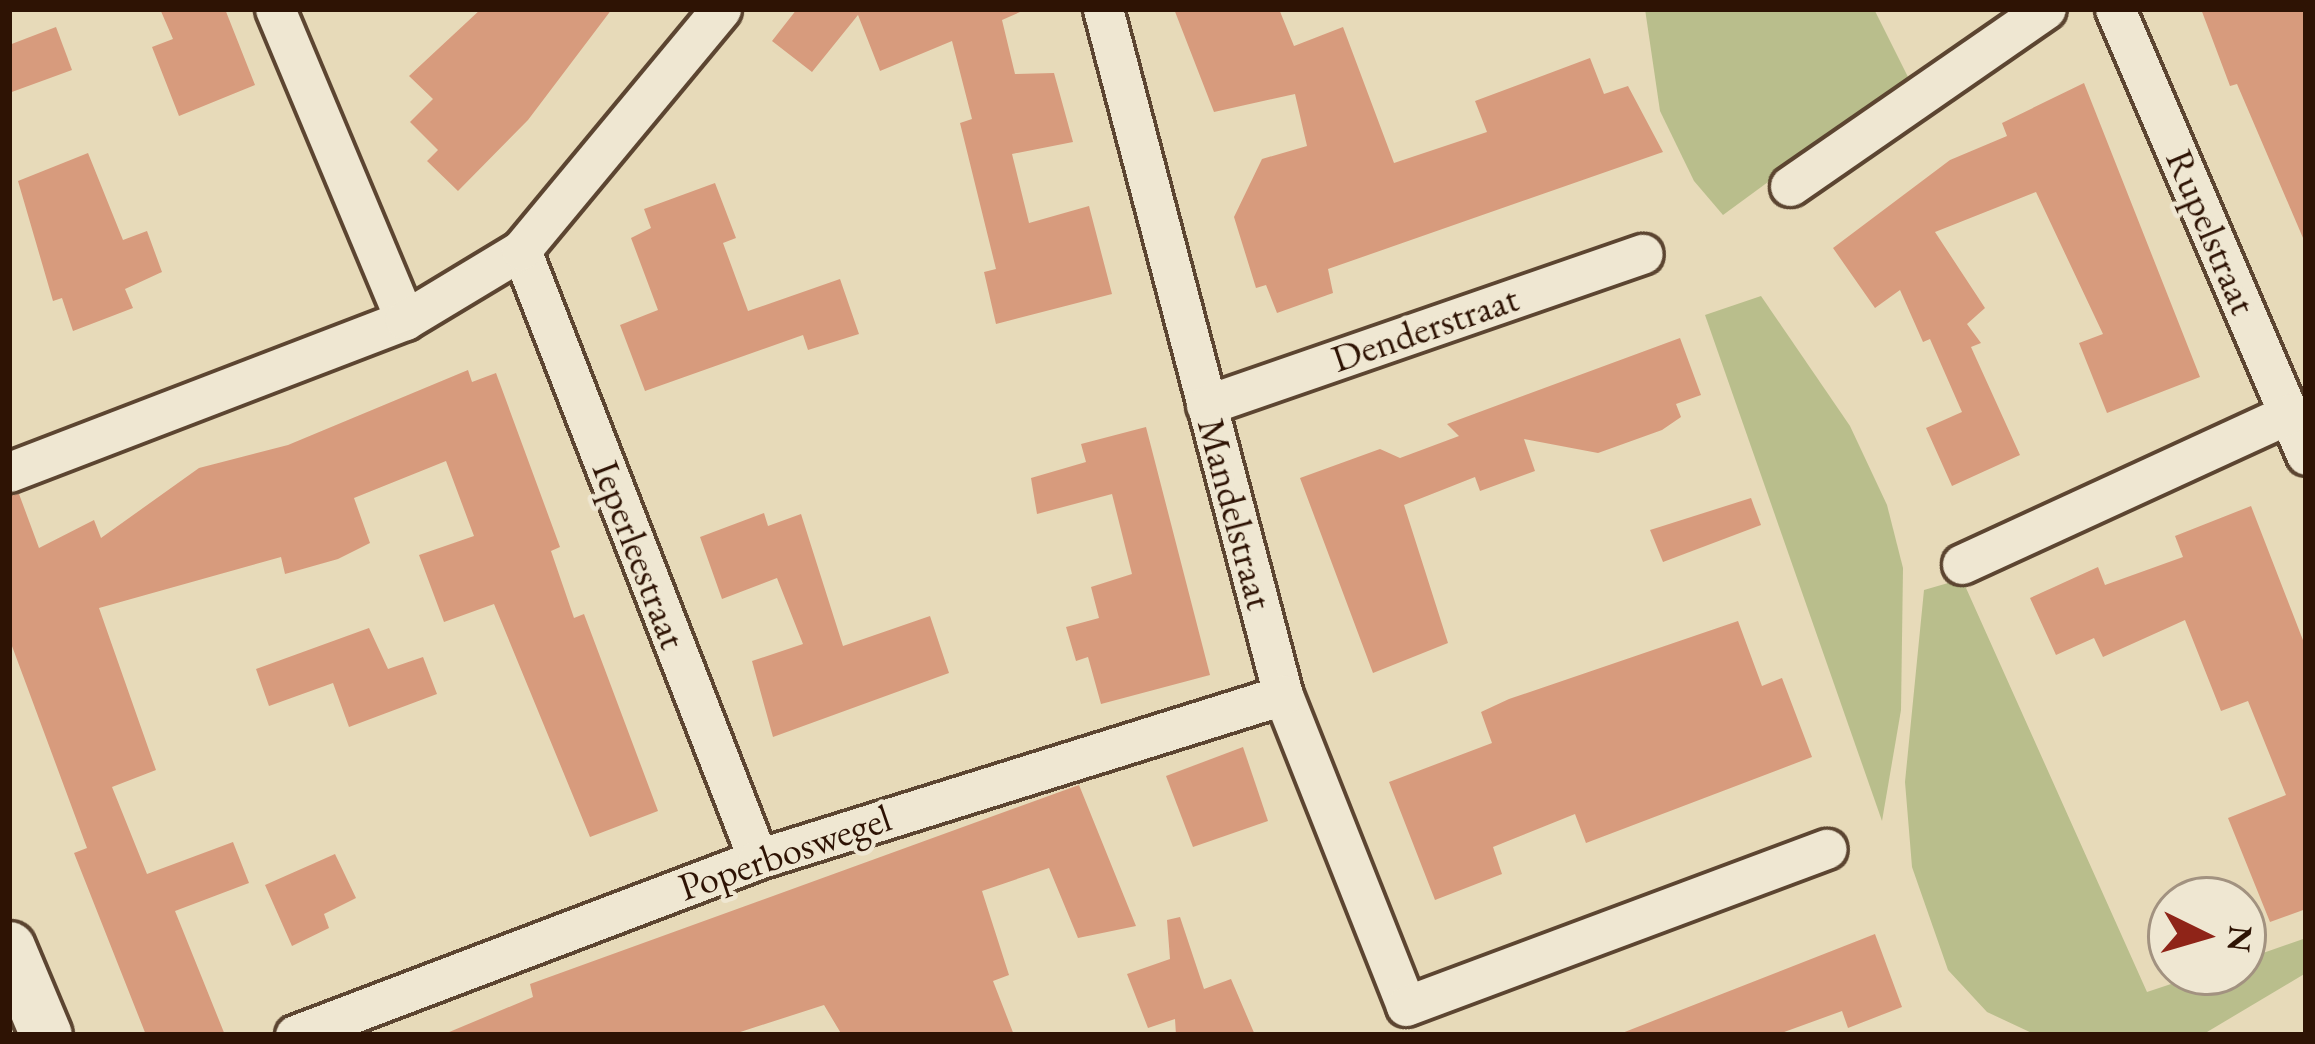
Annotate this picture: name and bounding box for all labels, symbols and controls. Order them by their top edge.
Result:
street label: Rupelstraat [2155,143,2267,321]
street label: Denderstraat [1325,275,1525,383]
street label: Mandelstraat [1187,413,1283,615]
street label: Ieperleestraat [582,454,696,656]
street label: Poperboswegel [673,795,897,911]
north arrow [2147,876,2267,996]
text: N [2218,924,2263,954]

